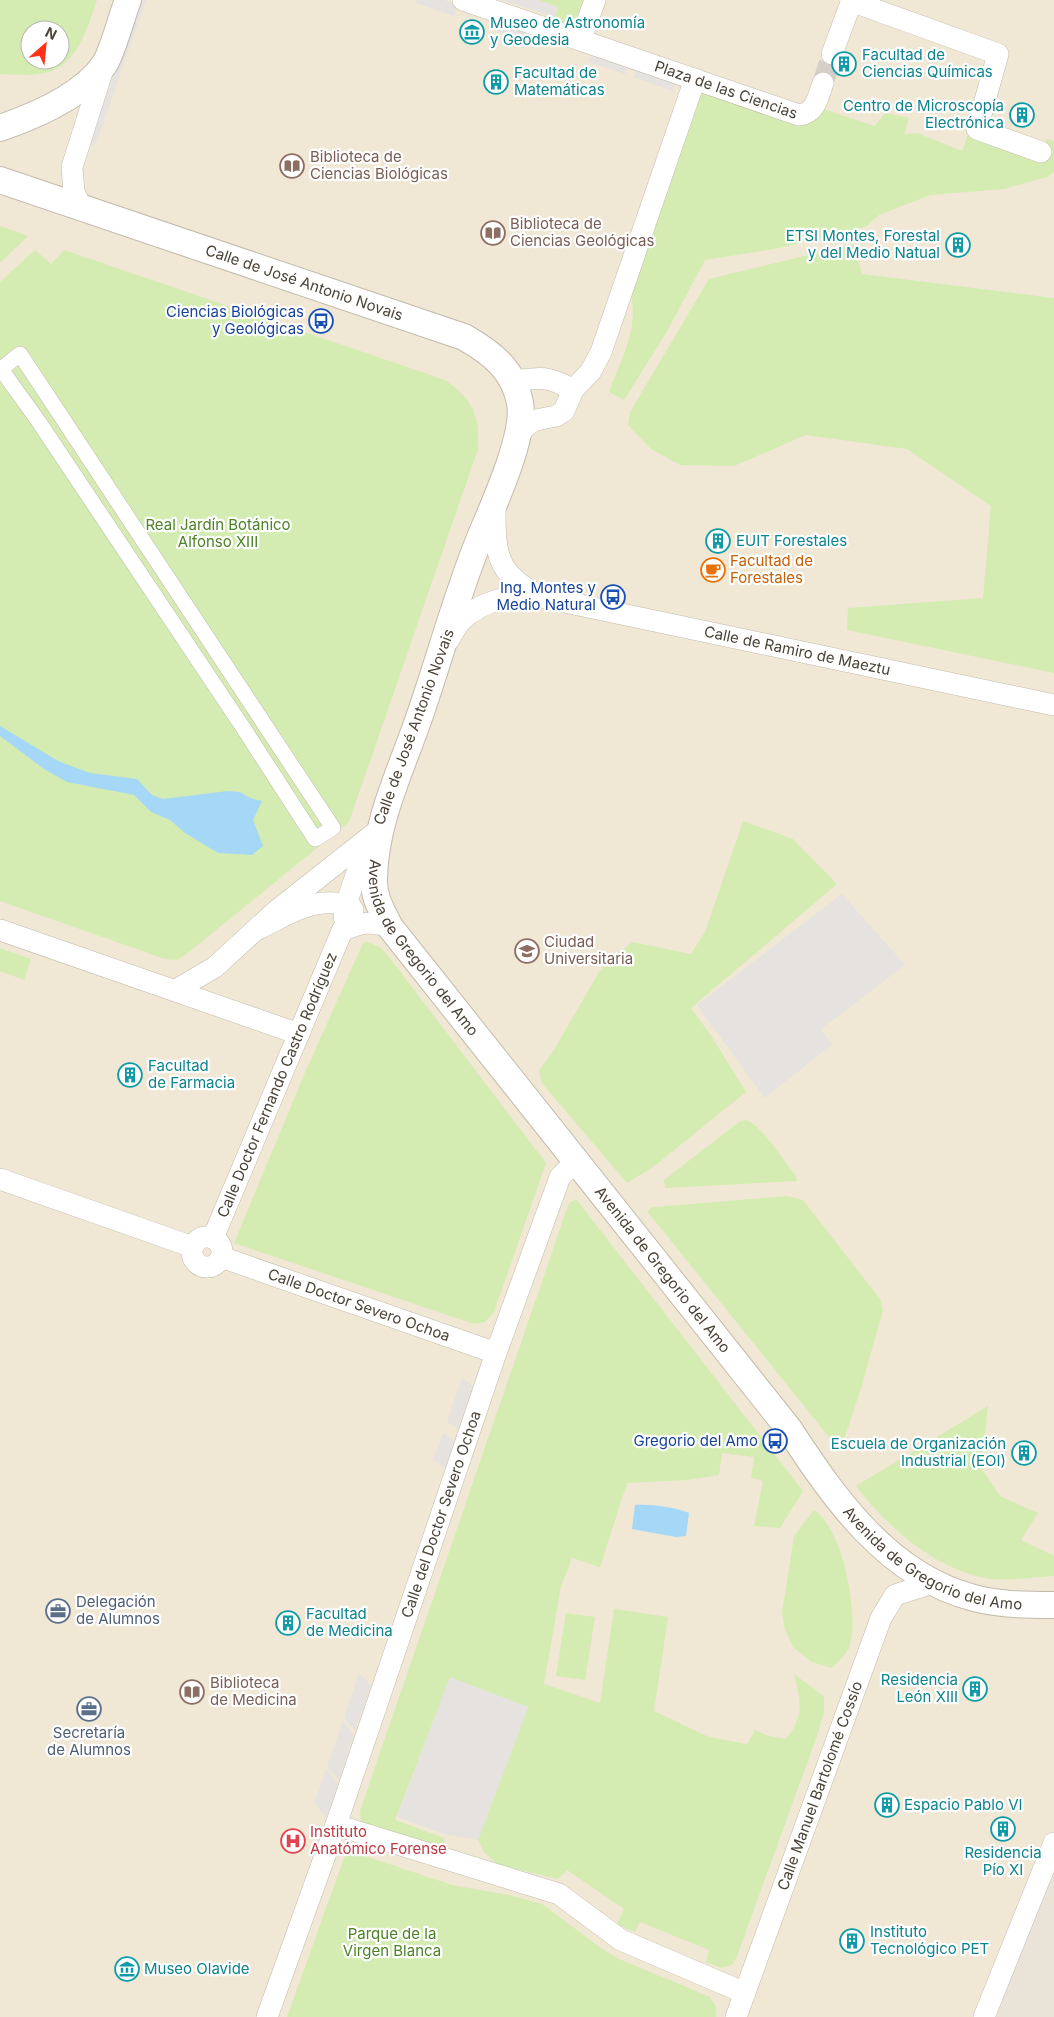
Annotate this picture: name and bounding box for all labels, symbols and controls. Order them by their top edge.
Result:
place label: Museo de Astronomía y Geodesia [490,13,645,49]
museum icon: Museo de Astronomía y Geodesia [459,19,485,45]
north arrow [20,20,70,70]
text: N [43,23,60,43]
place label: Facultad de Ciencias Químicas [862,45,993,81]
building icon: Facultad de Ciencias Químicas [831,51,857,77]
street label: Plaza de las Ciencias [652,56,800,123]
place label: Facultad de Matemáticas [514,63,605,99]
building icon: Facultad de Matemáticas [483,69,509,95]
place label: Centro de Microscopía Electrónica [843,96,1004,132]
building icon: Centro de Microscopía Electrónica [1009,102,1035,128]
place label: Biblioteca de Ciencias Biológicas [310,147,448,183]
library icon: Biblioteca de Ciencias Biológicas [279,153,305,179]
place label: Biblioteca de Ciencias Geológicas [510,214,654,250]
library icon: Biblioteca de Ciencias Geológicas [480,220,506,246]
place label: ETSI Montes, Forestal y del Medio Natual [786,226,940,262]
building icon: ETSI Montes, Forestal y del Medio Natual [945,232,971,258]
street label: Calle de José Antonio Novais [203,240,406,325]
place label: Ciencias Biológicas y Geológicas [166,302,304,338]
bus stop icon: Ciencias Biológicas y Geológicas [308,308,334,334]
park label: Real Jardín Botánico Alfonso XIII [145,515,291,551]
building icon: EUIT Forestales [705,528,731,554]
place label: EUIT Forestales [736,531,847,550]
place label: Facultad de Forestales [730,551,813,587]
cafe icon: Facultad de Forestales [700,557,726,583]
place label: Ing. Montes y Medio Natural [496,578,597,614]
bus stop icon: Ing. Montes y Medio Natural [600,584,626,610]
street label: Calle de Ramiro de Maeztu [702,622,892,679]
street label: Calle de José Antonio Novais [369,626,458,827]
street label: Avenida de Gregorio del Amo [365,859,483,1040]
place label: Ciudad Universitaria [544,932,633,968]
school or university icon: Ciudad Universitaria [514,938,540,964]
street label: Calle Doctor Fernando Castro Rodríguez [213,949,341,1220]
place label: Facultad de Farmacia [148,1056,235,1092]
building icon: Facultad de Farmacia [117,1062,143,1088]
street label: Avenida de Gregorio del Amo [591,1182,735,1357]
street label: Calle Doctor Severo Ochoa [265,1264,453,1345]
street label: Calle del Doctor Severo Ochoa [397,1408,485,1620]
bus stop icon: Gregorio del Amo [762,1428,788,1454]
place label: Gregorio del Amo [633,1431,758,1450]
place label: Escuela de Organización Industrial (EOI) [831,1434,1006,1470]
building icon: Escuela de Organización Industrial (EOI) [1011,1440,1037,1466]
street label: Avenida de Gregorio del Amo [839,1502,1023,1614]
place label: Delegación de Alumnos [76,1592,160,1628]
office icon: Delegación de Alumnos [45,1598,71,1624]
place label: Facultad de Medicina [306,1604,393,1640]
building icon: Facultad de Medicina [275,1610,301,1636]
place label: Residencia León XIII [881,1670,958,1706]
place label: Biblioteca de Medicina [210,1673,297,1709]
building icon: Residencia León XIII [962,1676,988,1702]
street label: Calle Manuel Bartolomé Cossío [773,1678,866,1893]
library icon: Biblioteca de Medicina [179,1679,205,1705]
office icon: Secretaría de Alumnos [76,1696,102,1722]
place label: Secretaría de Alumnos [47,1723,131,1759]
building icon: Espacio Pablo VI [874,1792,900,1818]
place label: Espacio Pablo VI [904,1795,1023,1814]
building icon: Residencia Pío XI [990,1816,1016,1842]
place label: Instituto Anatómico Forense [310,1822,447,1858]
hospital icon: Instituto Anatómico Forense [280,1828,306,1854]
place label: Residencia Pío XI [964,1843,1042,1879]
place label: Instituto Tecnológico PET [870,1922,989,1958]
park label: Parque de la Virgen Blanca [343,1924,441,1960]
building icon: Instituto Tecnológico PET [839,1928,865,1954]
museum icon: Museo Olavide [114,1956,140,1982]
place label: Museo Olavide [144,1959,250,1978]

